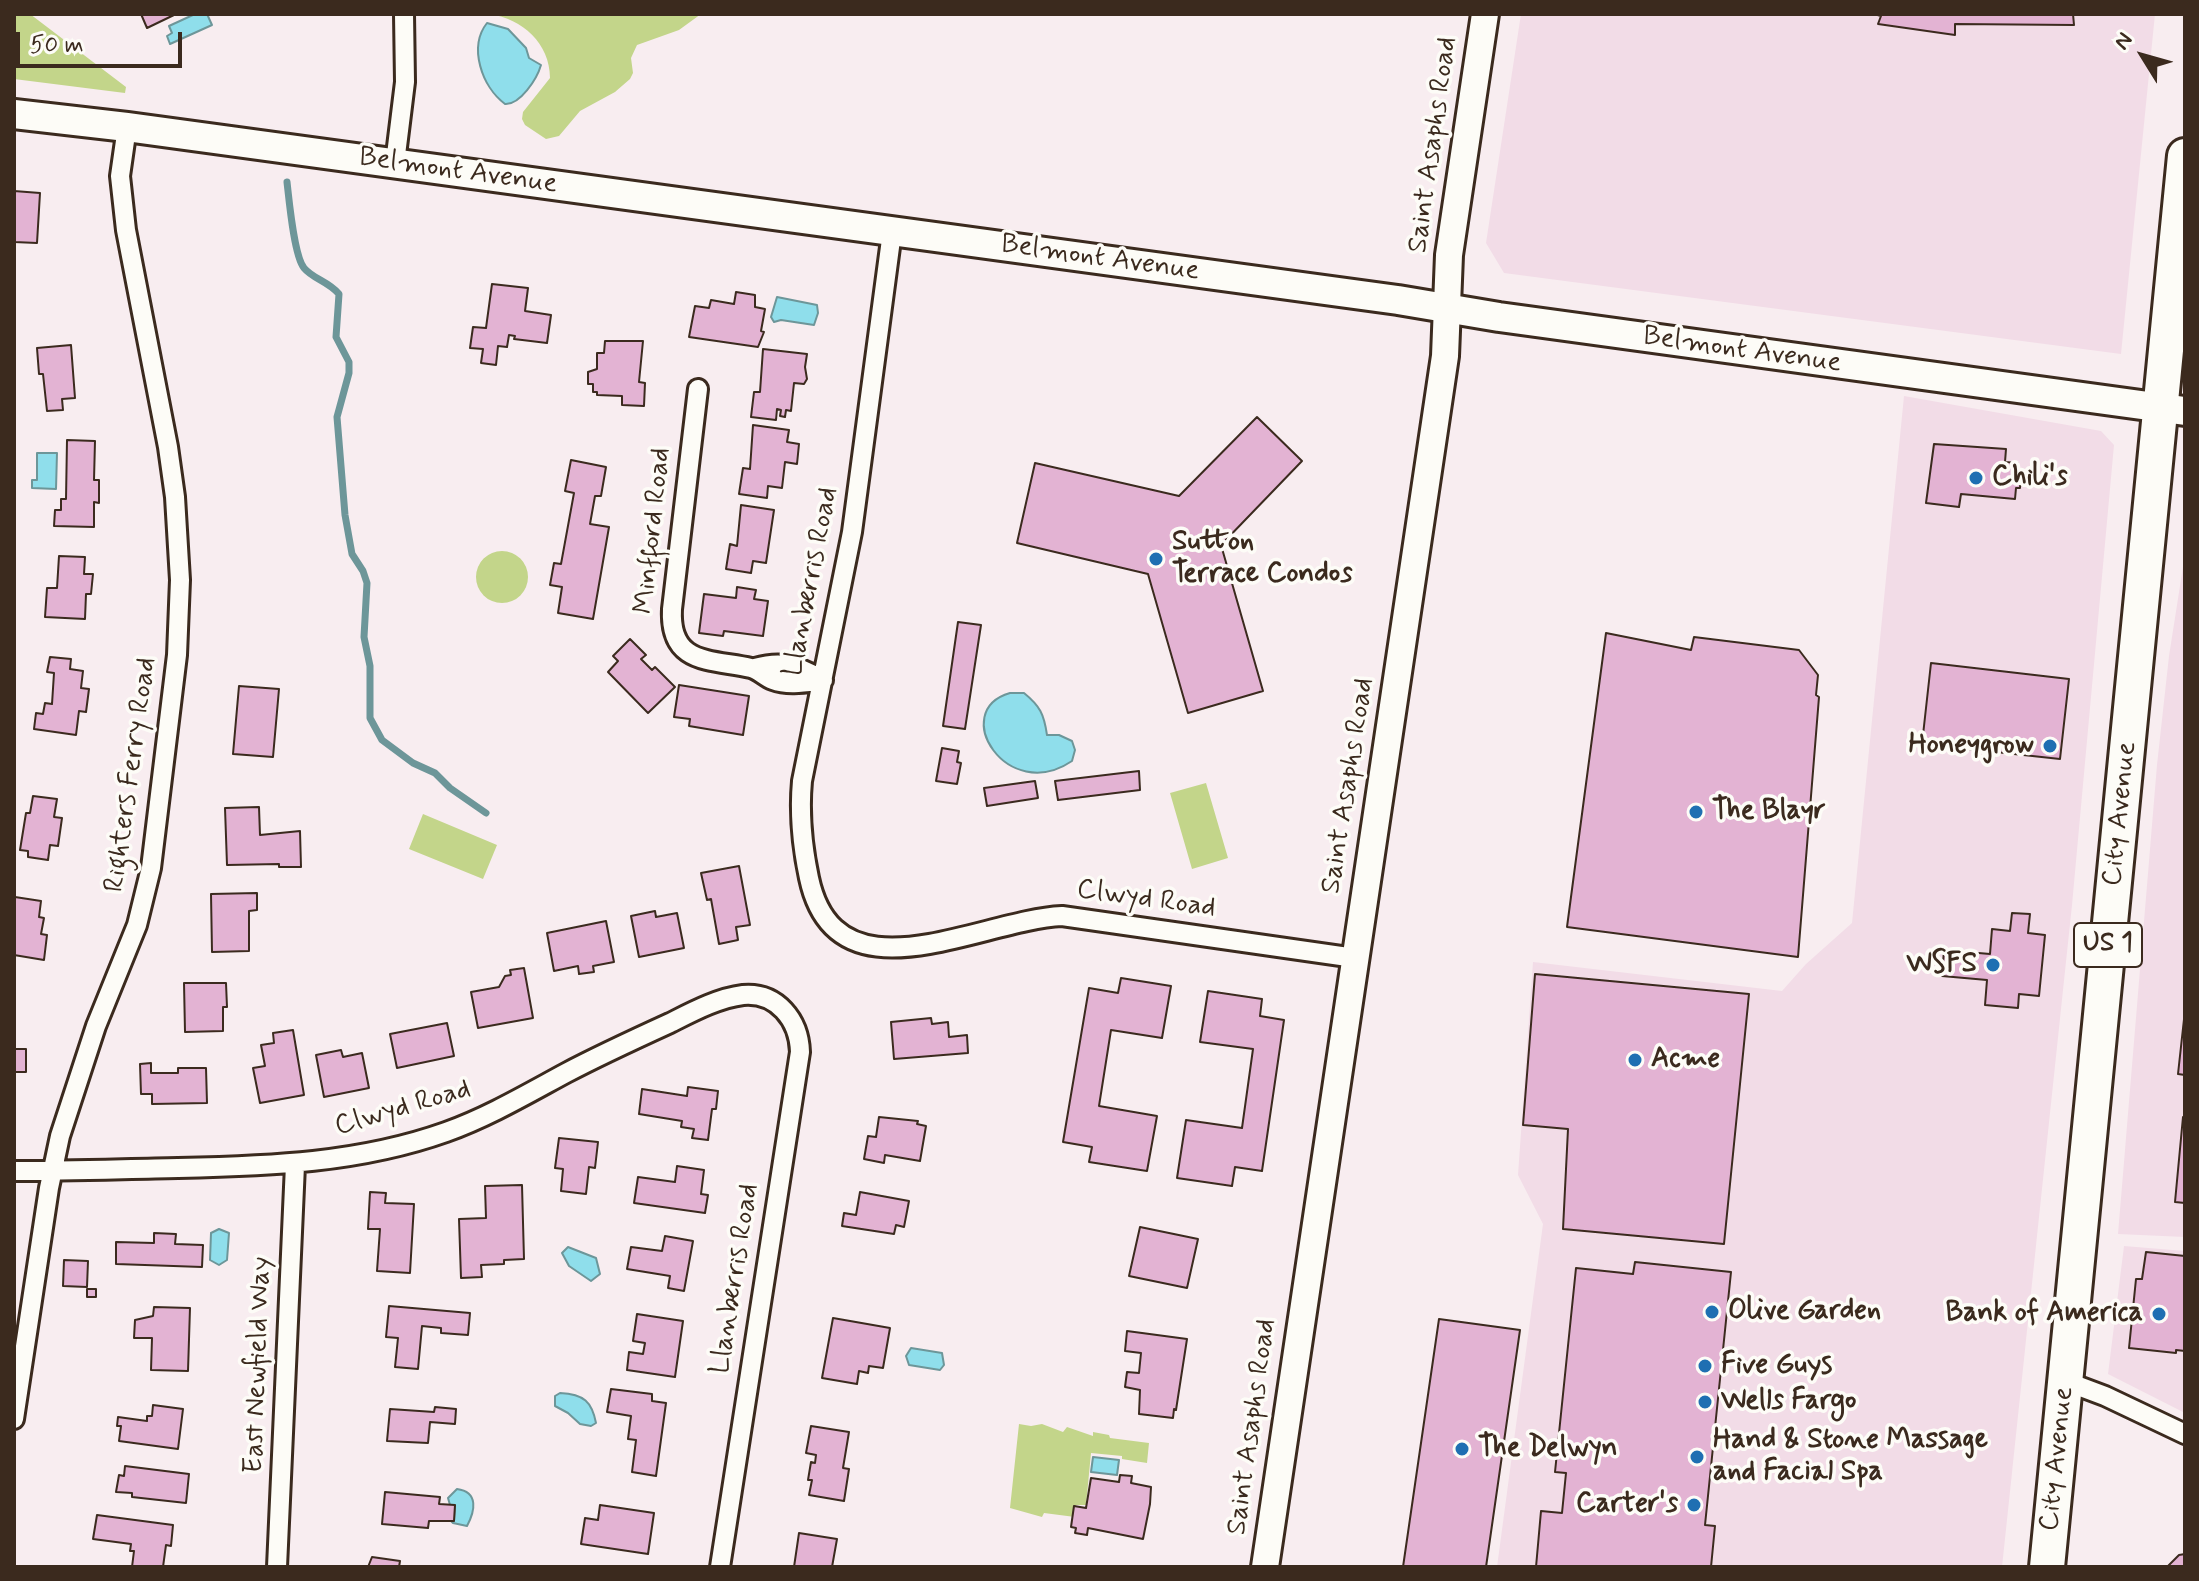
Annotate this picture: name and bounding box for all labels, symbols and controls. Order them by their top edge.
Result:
scale bar [20,16,186,66]
north arrow [2103,16,2183,96]
text: N [2108,27,2139,56]
text: 50 m [30,30,84,61]
street label: Saint Asaphs Road [1402,35,1466,255]
street label: Belmont Avenue [357,141,559,203]
street label: Belmont Avenue [999,228,1201,290]
street label: Belmont Avenue [1641,320,1843,382]
street label: Minfford Road [629,446,679,616]
place label: Chili's [1992,461,2068,495]
marker: Chili's [1967,469,1985,487]
street label: Llanberris Road [777,485,847,679]
place label: Sutton Terrace Condos [1172,526,1353,592]
marker: Sutton Terrace Condos [1147,550,1165,568]
street label: Righters Ferry Road [99,655,165,895]
street label: Saint Asaphs Road [1315,676,1383,896]
place label: Honeygrow [1909,729,2034,763]
marker: Honeygrow [2041,737,2059,755]
street label: City Avenue [2097,740,2145,888]
place label: The Blayr [1712,795,1826,829]
marker: The Blayr [1687,803,1705,821]
street label: Clwyd Road [1074,874,1218,926]
road number: US 1 [2074,923,2142,967]
place label: WSFS [1906,948,1977,982]
marker: WSFS [1984,956,2002,974]
place label: Acme [1651,1043,1720,1077]
marker: Acme [1626,1051,1644,1069]
street label: Clwyd Road [331,1074,475,1144]
street label: Llanberris Road [704,1182,768,1376]
street label: East Newfield Way [238,1256,280,1474]
place label: Olive Garden [1728,1295,1881,1329]
place label: Bank of America [1945,1297,2143,1331]
marker: Olive Garden [1703,1303,1721,1321]
marker: Bank of America [2150,1305,2168,1323]
street label: Saint Asaphs Road [1221,1317,1285,1537]
place label: Five Guys [1721,1349,1832,1383]
marker: Five Guys [1696,1357,1714,1375]
place label: Wells Fargo [1721,1385,1856,1419]
street label: City Avenue [2034,1385,2082,1533]
marker: Wells Fargo [1696,1393,1714,1411]
place label: Hand & Stone Massage and Facial Spa [1713,1424,1988,1490]
place label: The Delwyn [1478,1432,1618,1466]
marker: The Delwyn [1453,1440,1471,1458]
marker: Hand & Stone Massage and Facial Spa [1688,1448,1706,1466]
place label: Carter's [1576,1488,1678,1522]
marker: Carter's [1685,1496,1703,1514]

